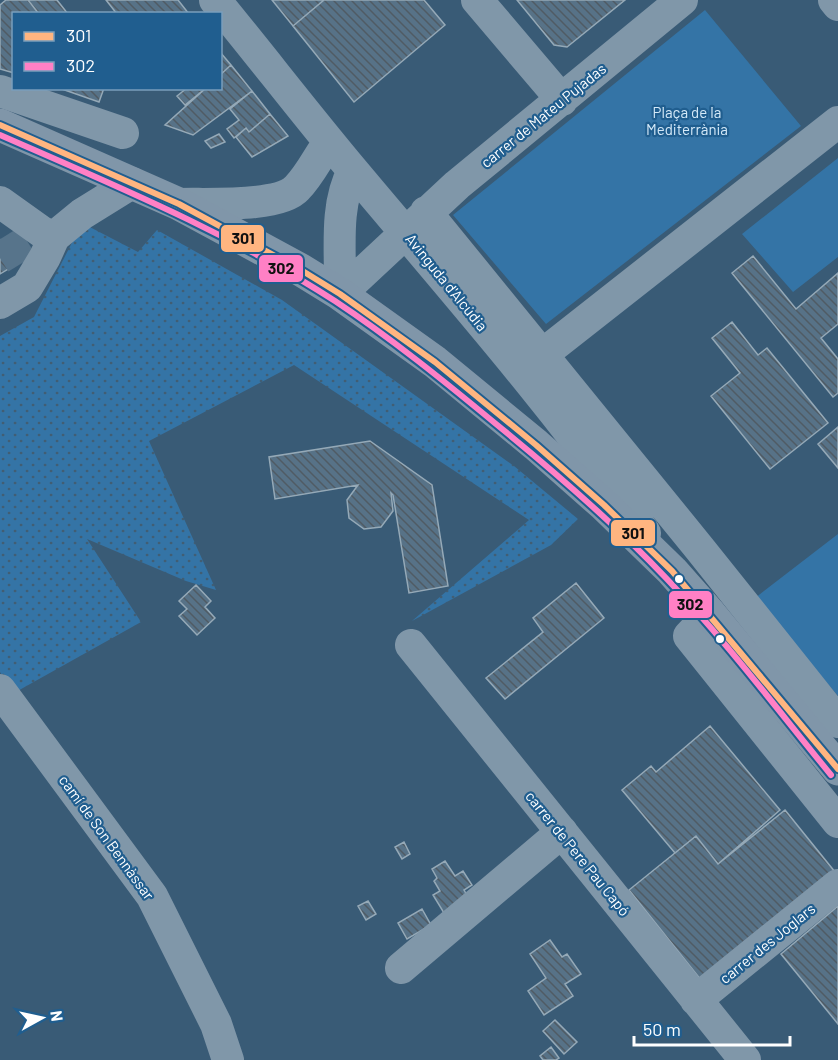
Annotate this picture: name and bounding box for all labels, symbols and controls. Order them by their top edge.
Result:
legend [12,12,222,90]
text: 301 [66,24,91,46]
text: 302 [66,54,95,76]
street label: carrer de Mateu Pujadas [477,59,609,171]
park label: Plaça de la Mediterrània [646,103,728,138]
line badge: 301 [220,224,265,253]
text: 301 [231,228,255,247]
street label: Avinguda d'Alcúdia [402,230,492,334]
line badge: 302 [258,254,304,283]
text: 302 [268,258,294,277]
line badge: 301 [610,519,656,547]
text: 301 [621,523,645,542]
unlabelled marker [673,573,685,585]
line badge: 302 [668,590,713,619]
text: 302 [677,594,703,613]
unlabelled marker [714,633,726,645]
street label: camí de Son Bennàssar [56,771,159,903]
street label: carrer de Pere Pau Capó [522,787,634,919]
street label: carrer des Joglars [716,899,818,987]
north arrow [12,988,72,1048]
text: N [47,1009,67,1022]
scale bar [634,1009,790,1047]
text: 50 m [643,1018,681,1040]

